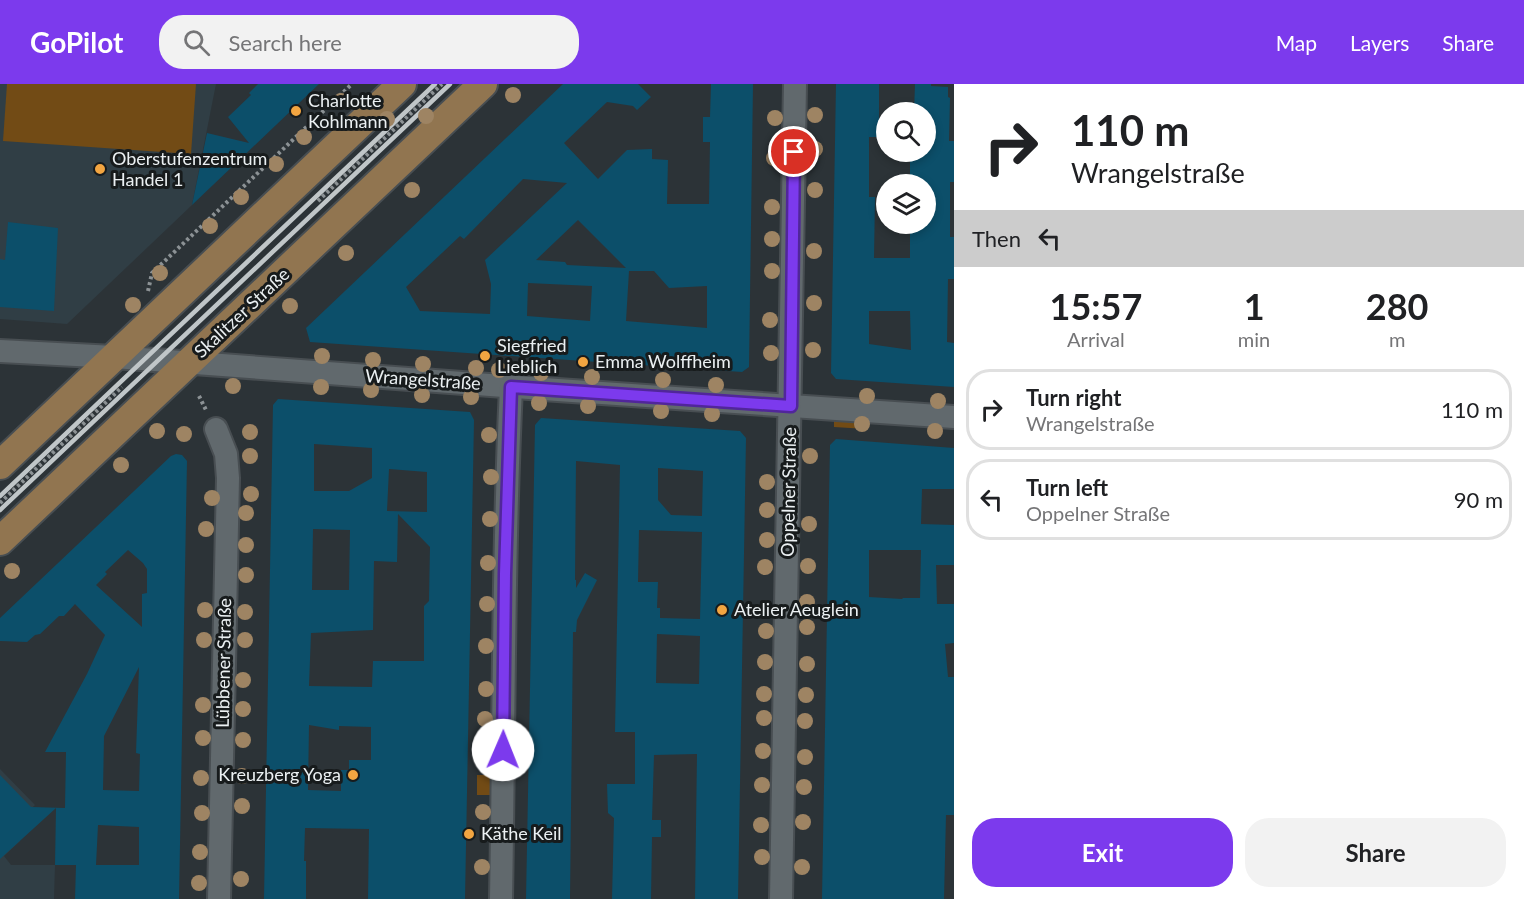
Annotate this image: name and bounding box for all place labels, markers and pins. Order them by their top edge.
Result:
place label: Charlotte Kohlmann [308,89,388,132]
marker: Charlotte Kohlmann [289,104,303,118]
pin [768,126,819,177]
place label: Oberstufenzentrum Handel 1 [112,147,267,190]
marker: Oberstufenzentrum Handel 1 [93,162,107,176]
place label: Siegfried Lieblich [497,334,567,377]
marker: Siegfried Lieblich [478,349,492,363]
place label: Emma Wolffheim [595,350,731,372]
marker: Emma Wolffheim [576,355,590,369]
place label: Atelier Aeuglein [734,598,859,620]
marker: Atelier Aeuglein [715,603,729,617]
place label: Kreuzberg Yoga [218,763,341,785]
marker: Kreuzberg Yoga [346,768,360,782]
place label: Käthe Keil [481,822,562,844]
marker: Käthe Keil [462,827,476,841]

